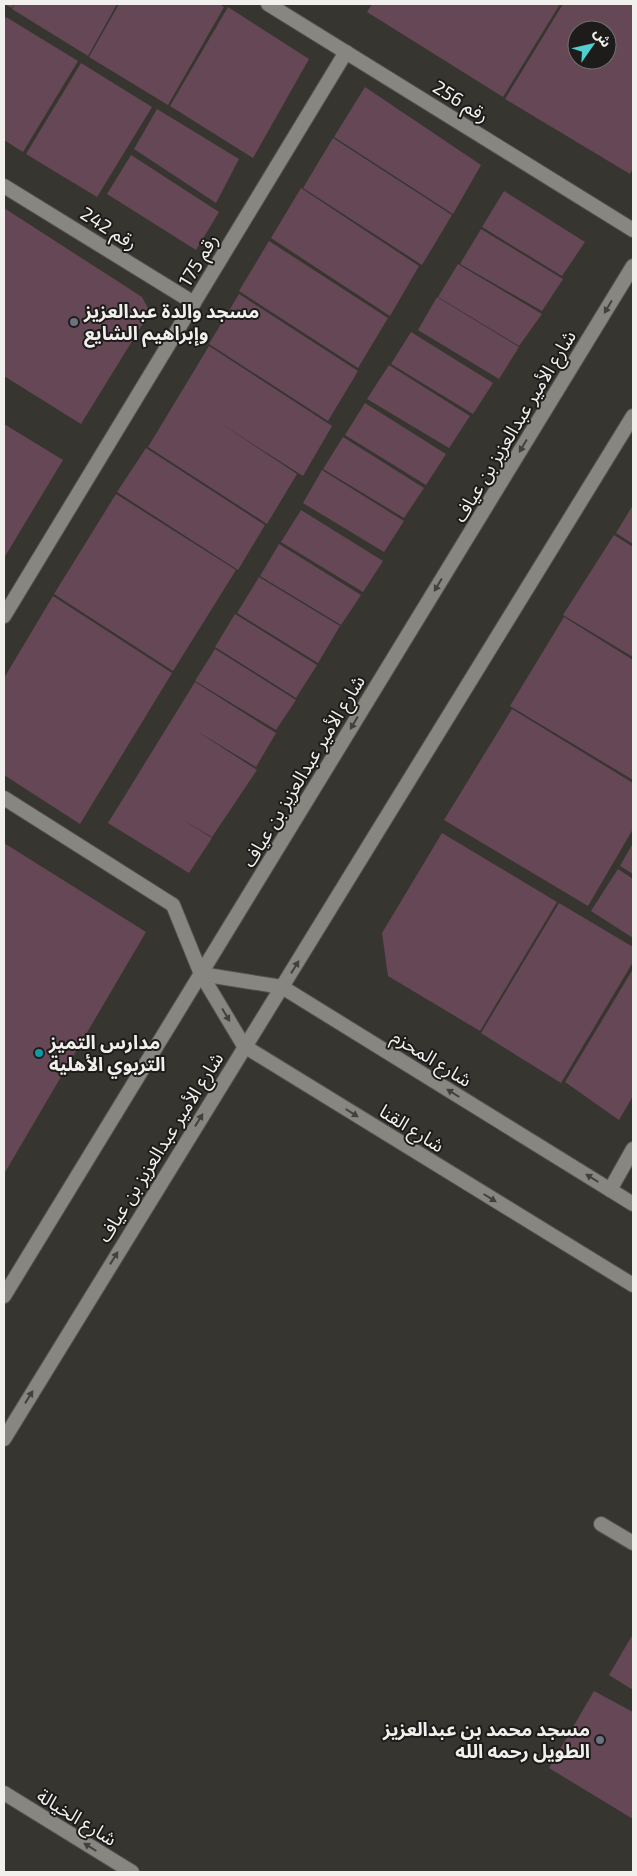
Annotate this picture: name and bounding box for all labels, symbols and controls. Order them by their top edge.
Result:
north arrow [567,20,617,70]
text: ش [591,25,616,50]
street label: رقم 256 [427,75,493,130]
street label: رقم 242 [74,201,142,257]
street label: رقم 175 [173,229,226,292]
place label: مسجد والدة عبدالعزيز وإبراهيم الشايع [83,299,259,348]
one-way arrow [603,301,612,314]
marker: مسجد والدة عبدالعزيز وإبراهيم الشايع [68,316,80,328]
street label: شارع الأمير عبدالعزيز بن عياف [447,326,583,527]
one-way arrow [519,440,528,453]
one-way arrow [434,578,443,591]
street label: شارع الأمير عبدالعزيز بن عياف [236,671,372,872]
one-way arrow [349,717,358,730]
one-way arrow [290,961,299,974]
one-way arrow [221,1009,230,1022]
street label: شارع المحزم [386,1024,476,1095]
place label: مدارس التميز التربوي الأهلية [48,1030,166,1079]
marker: مدارس التميز التربوي الأهلية [33,1047,45,1059]
street label: شارع الأمير عبدالعزيز بن عياف [92,1047,230,1248]
one-way arrow [447,1089,460,1098]
street label: شارع القنا [374,1099,449,1159]
one-way arrow [345,1108,359,1117]
one-way arrow [195,1113,204,1126]
one-way arrow [585,1174,598,1183]
one-way arrow [484,1193,497,1202]
one-way arrow [110,1252,119,1265]
one-way arrow [25,1390,34,1403]
place label: مسجد محمد بن عبدالعزيز الطويل رحمه الله [382,1717,590,1763]
marker: مسجد محمد بن عبدالعزيز الطويل رحمه الله [594,1734,606,1746]
street label: شارع الخيالة [32,1783,121,1853]
one-way arrow [83,1842,97,1851]

